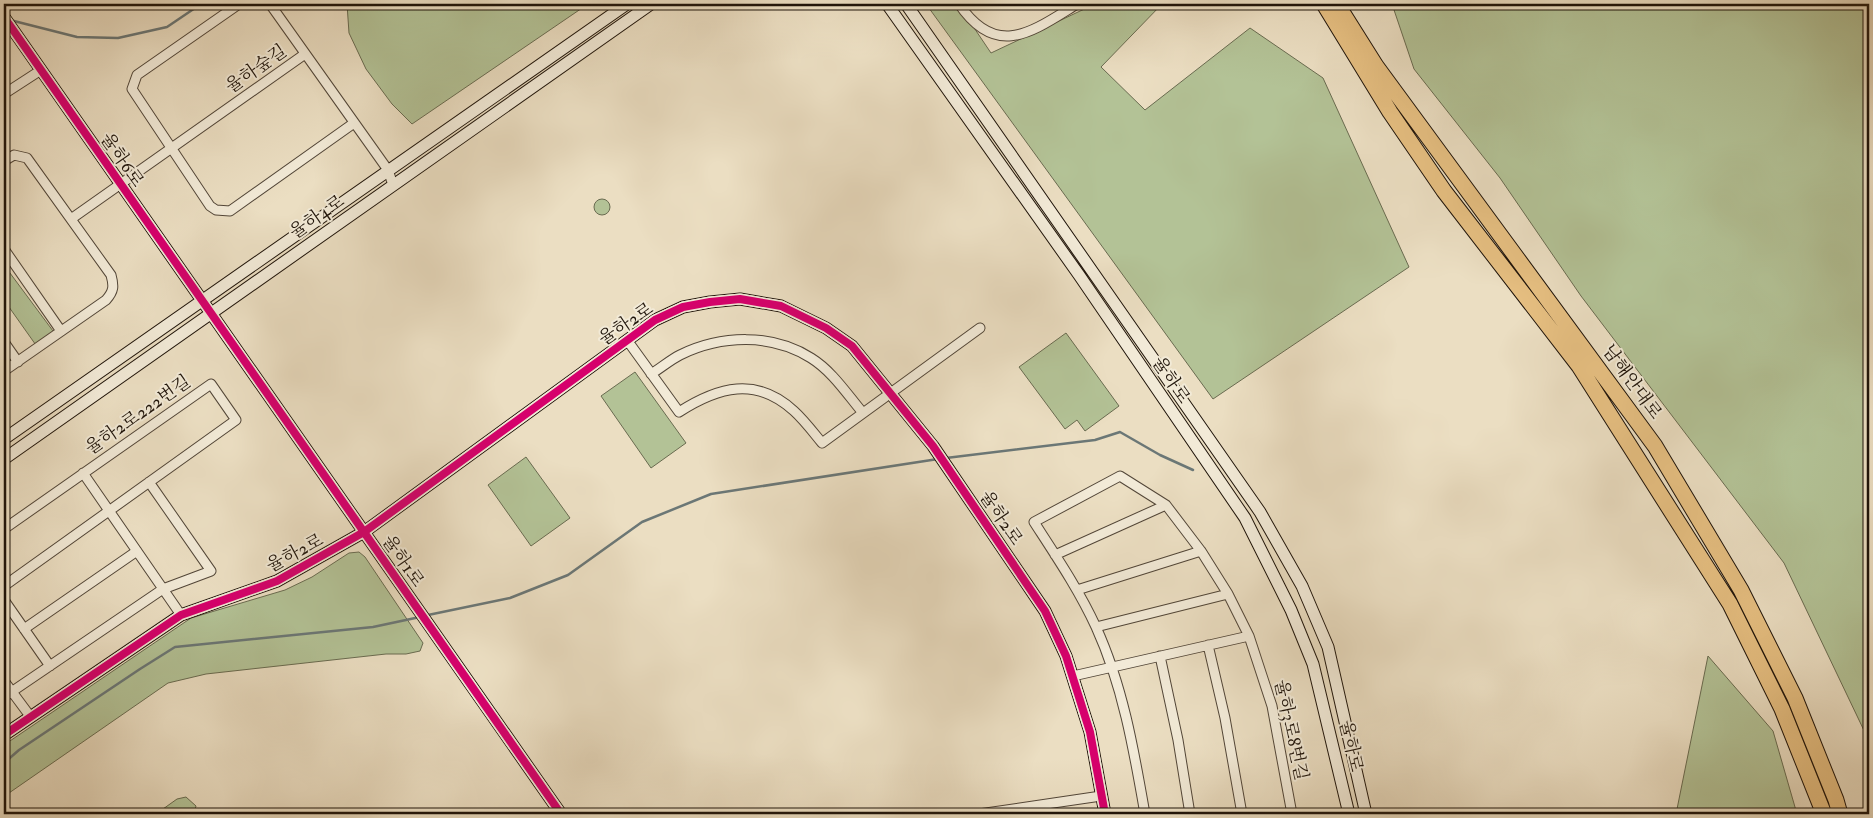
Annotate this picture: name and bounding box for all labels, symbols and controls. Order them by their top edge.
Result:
street label: 율하숲길 [221,40,291,98]
street label: 율하6로 [95,128,149,192]
street label: 율하4로 [285,190,349,244]
street label: 율하2로 [594,297,658,351]
street label: 남해안대로 [1597,340,1667,424]
street label: 율하로 [1147,352,1195,408]
street label: 율하2로222번길 [81,370,195,460]
street label: 율하2로 [974,486,1028,550]
street label: 율하2로 [263,528,327,578]
street label: 율하1로 [377,530,429,592]
street label: 율하3로8번길 [1269,678,1313,782]
street label: 율하로 [1334,718,1368,774]

